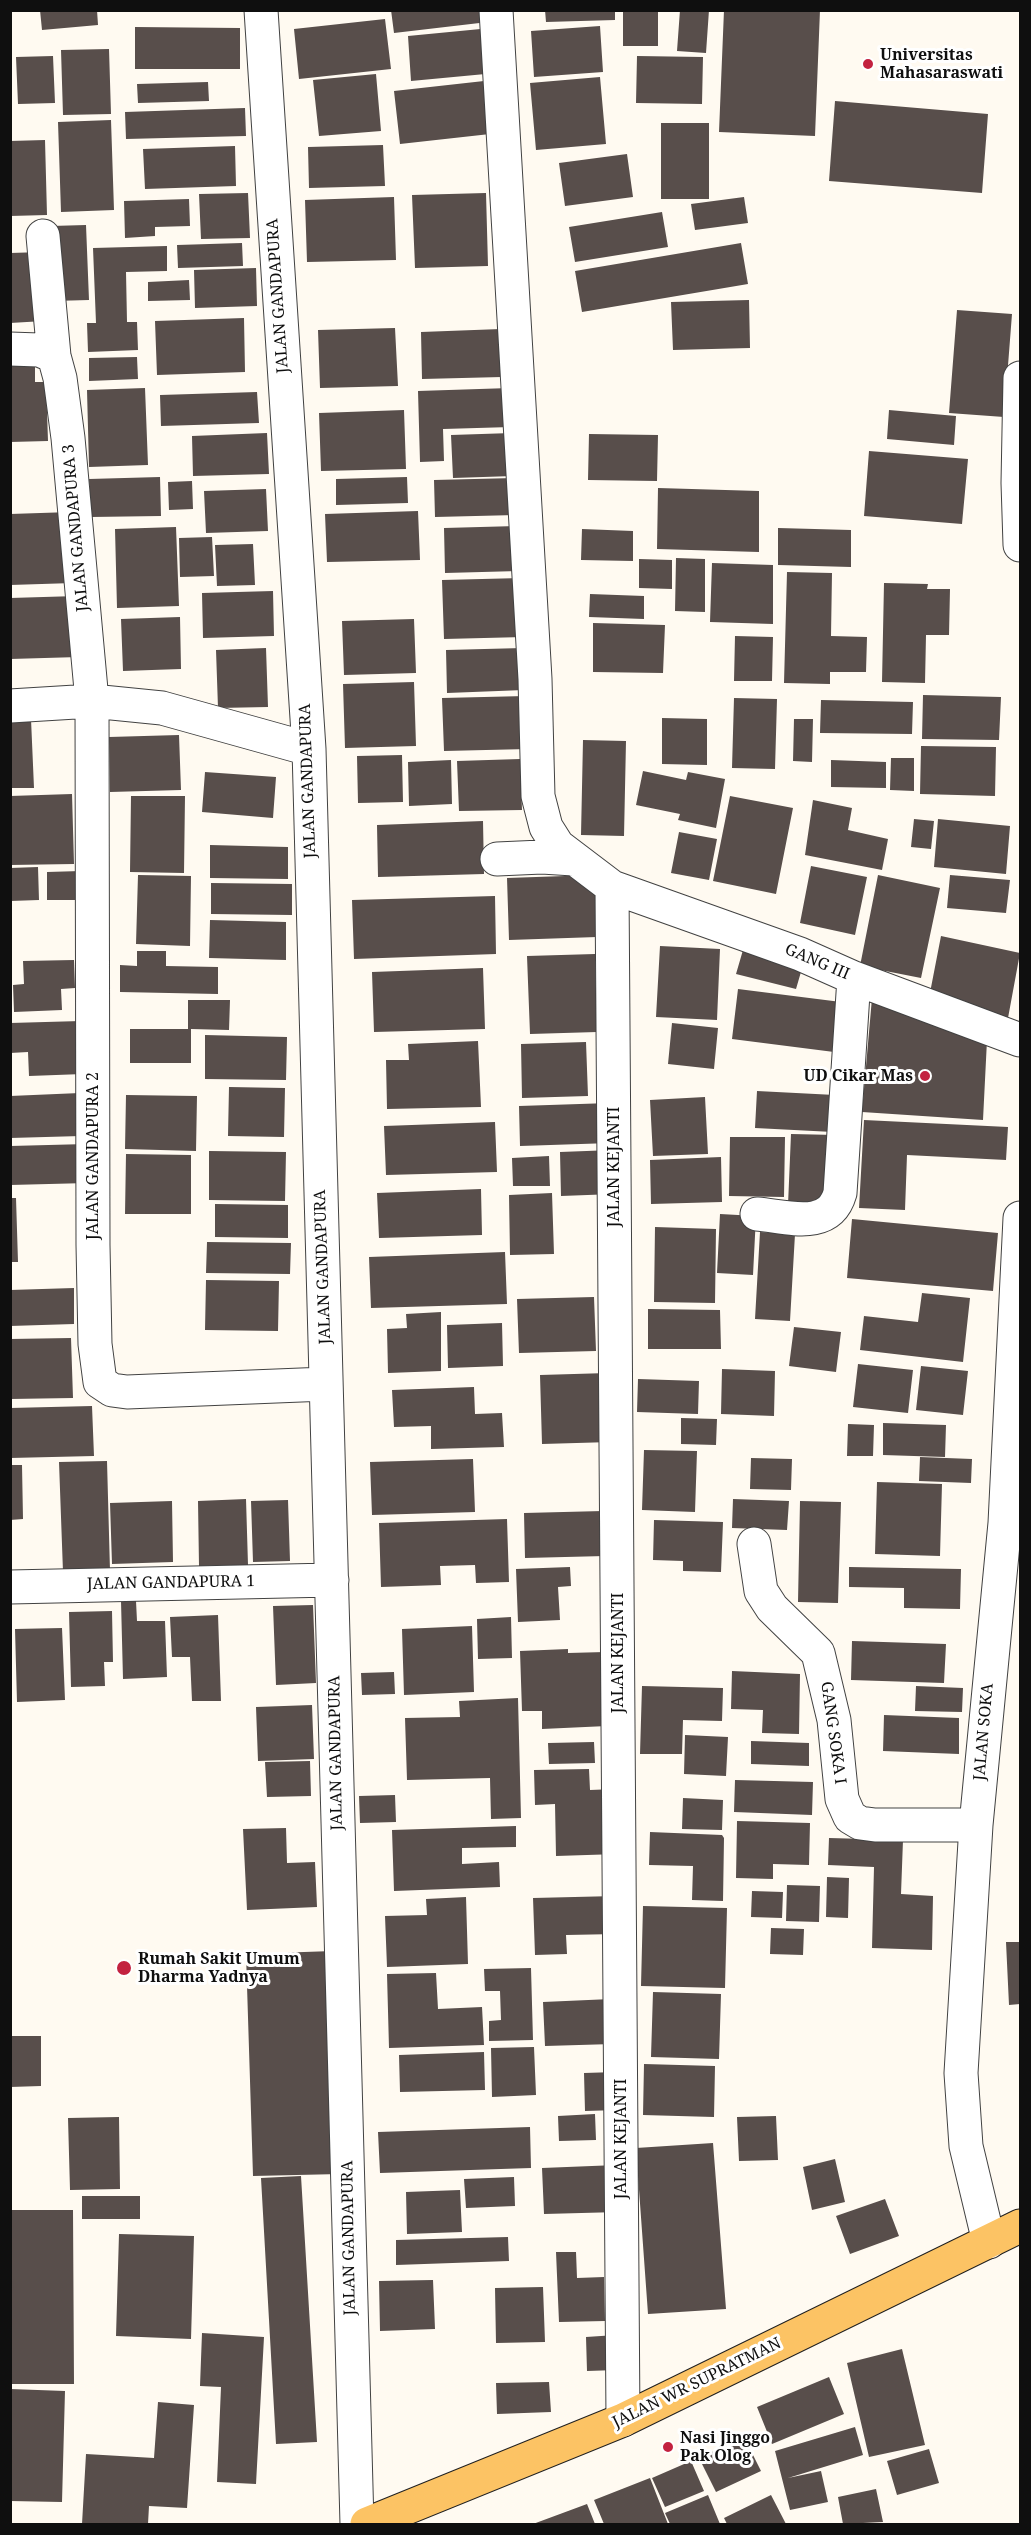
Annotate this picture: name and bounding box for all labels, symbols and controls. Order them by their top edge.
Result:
place label: Universitas Mahasaraswati [880,45,1003,83]
marker: Universitas Mahasaraswati [861,57,875,71]
street label: JALAN GANDAPURA [263,218,293,374]
street label: JALAN GANDAPURA 3 [59,443,93,613]
street label: JALAN GANDAPURA [296,703,320,859]
street label: GANG III [782,940,852,984]
place label: UD Cikar Mas [803,1066,913,1086]
marker: UD Cikar Mas [918,1069,932,1083]
street label: JALAN GANDAPURA 2 [83,1072,103,1240]
street label: JALAN KEJANTI [604,1107,624,1227]
street label: JALAN GANDAPURA [311,1189,335,1345]
street label: JALAN GANDAPURA 1 [87,1572,255,1594]
street label: JALAN KEJANTI [608,1593,628,1713]
street label: JALAN GANDAPURA [325,1675,347,1831]
street label: GANG SOKA I [816,1680,850,1786]
street label: JALAN SOKA [970,1683,998,1781]
place label: Rumah Sakit Umum Dharma Yadnya [138,1949,300,1987]
marker: Rumah Sakit Umum Dharma Yadnya [115,1959,133,1977]
street label: JALAN KEJANTI [611,2079,631,2199]
street label: JALAN GANDAPURA [338,2160,360,2316]
street label: JALAN WR SUPRATMAN [610,2334,784,2432]
place label: Nasi Jinggo Pak Olog [680,2428,770,2466]
marker: Nasi Jinggo Pak Olog [661,2440,675,2454]

